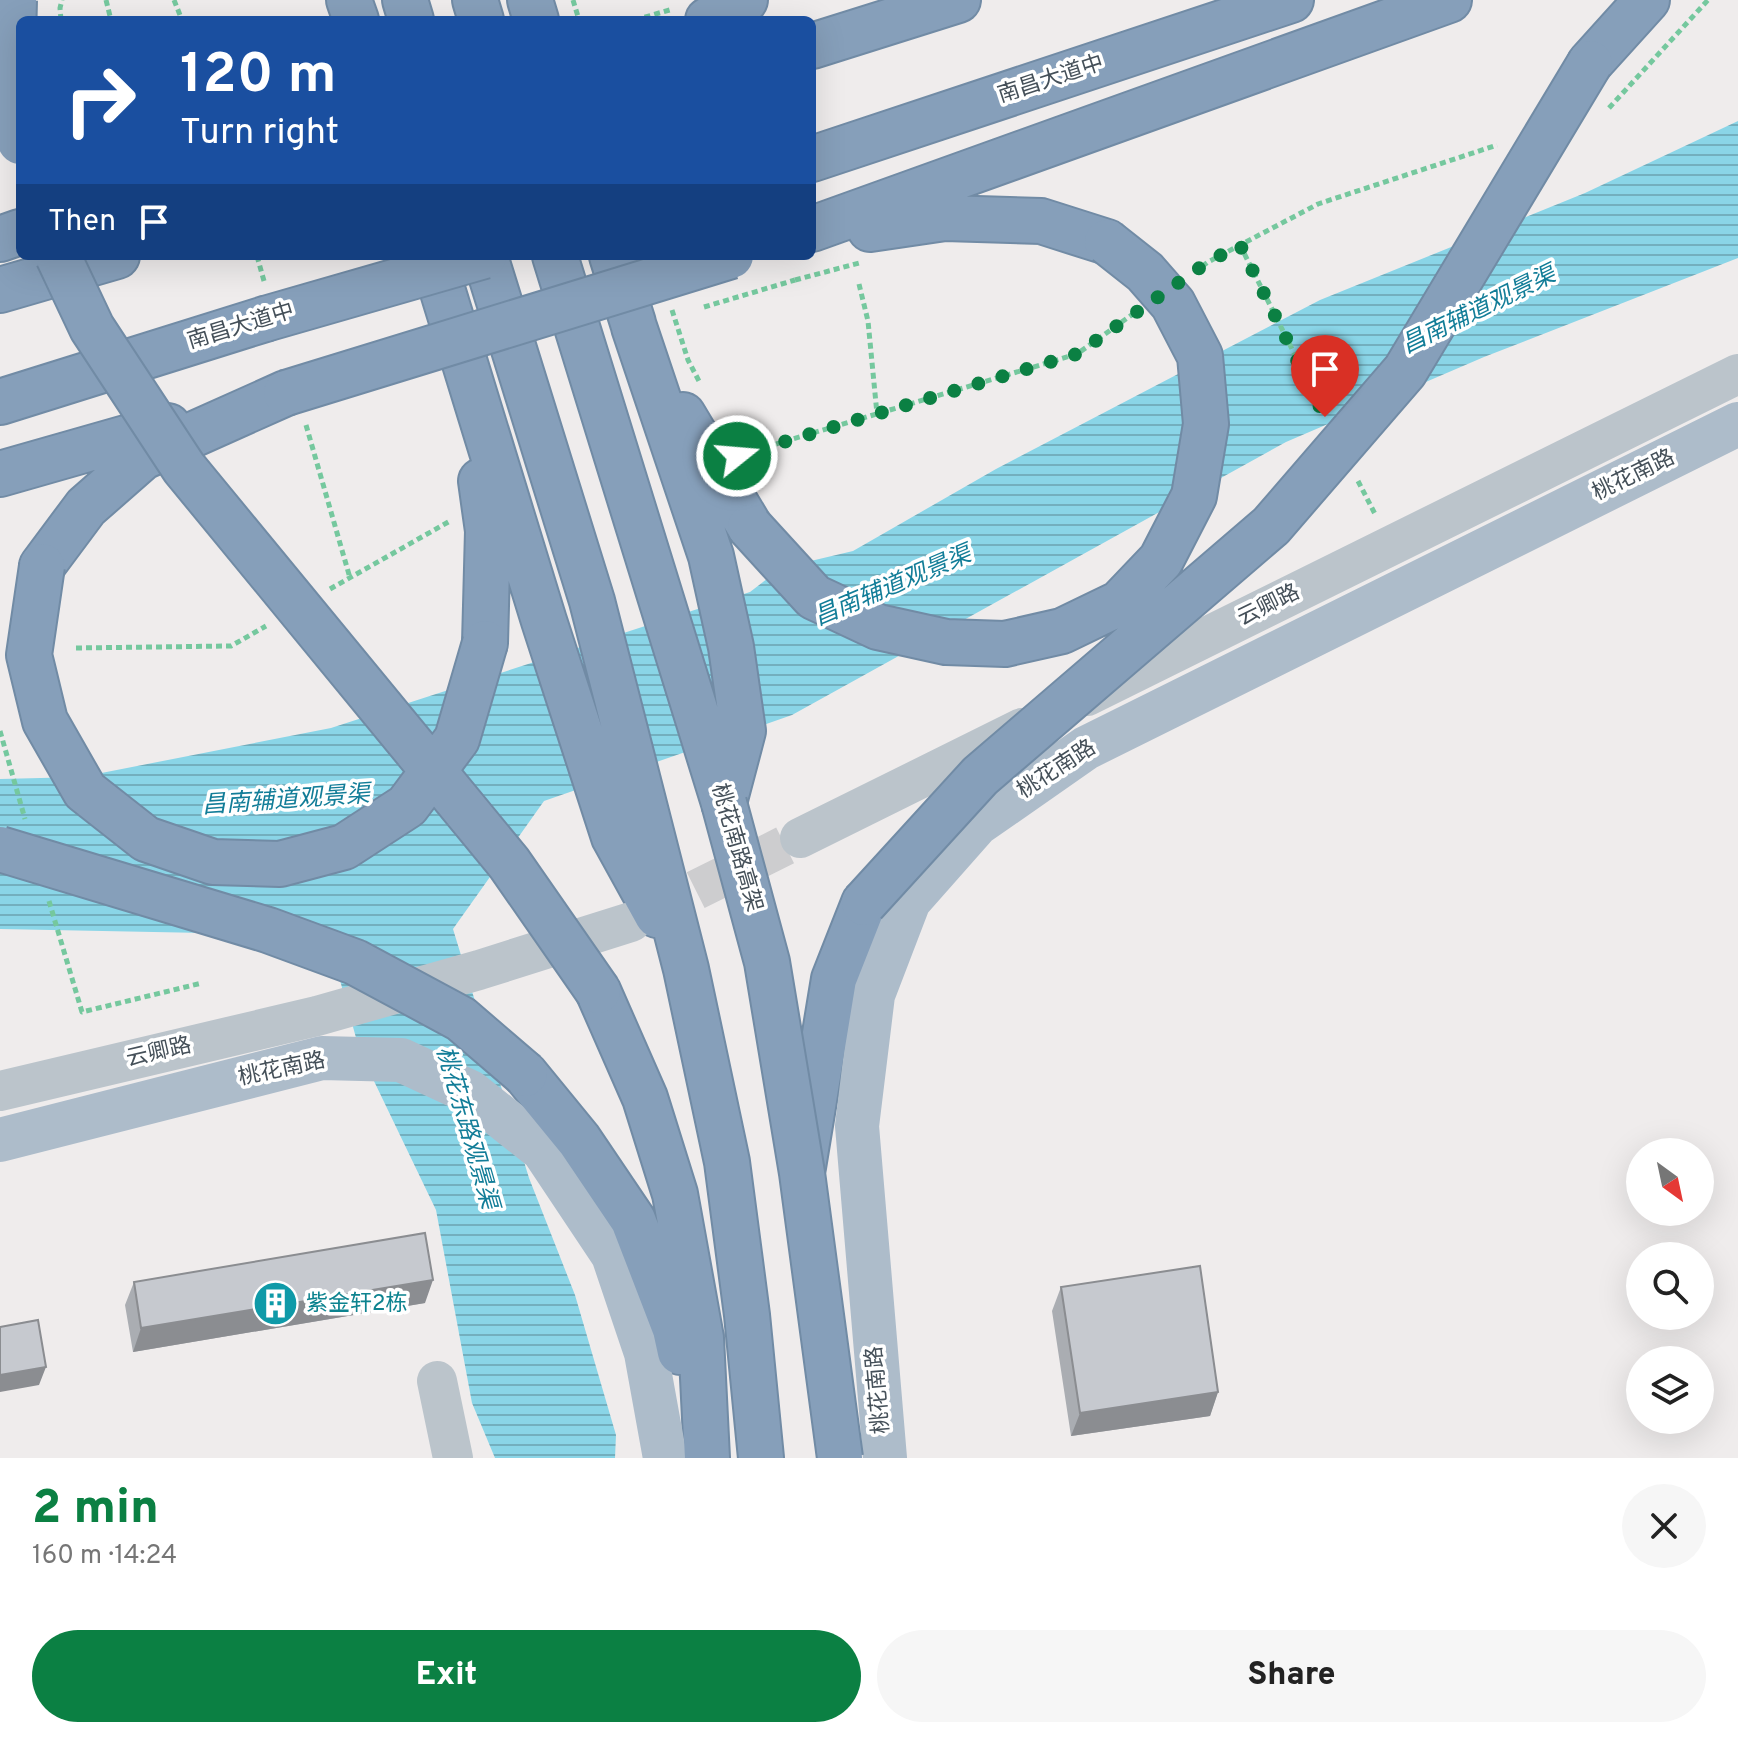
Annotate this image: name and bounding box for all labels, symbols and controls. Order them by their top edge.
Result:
text: 120 m [180,42,337,112]
icon: right [48,48,152,152]
street label: 南昌大道中 [995,50,1107,110]
text: Turn right [180,111,339,157]
icon: arrive [132,200,176,244]
text: Then [48,204,116,241]
water label: 昌南辅道观景渠 [1397,259,1564,361]
street label: 南昌大道中 [184,298,298,356]
pin [1291,335,1359,417]
icon: arrive [1303,347,1347,391]
position arrow [695,414,779,498]
street label: 桃花南路 [1589,445,1679,507]
water label: 昌南辅道观景渠 [810,539,979,634]
street label: 云卿路 [1233,579,1305,633]
street label: 桃花南路 [1013,735,1101,805]
water label: 昌南辅道观景渠 [201,780,374,822]
street label: 桃花南路高架 [705,781,767,915]
street label: 云卿路 [124,1032,194,1074]
water label: 桃花东路观景渠 [428,1043,504,1216]
street label: 桃花南路 [236,1048,328,1092]
north arrow [1626,1138,1714,1226]
map controls [1626,1138,1714,1434]
button: search [1626,1242,1714,1330]
building icon: 紫金轩2栋 [251,1280,299,1328]
place label: 紫金轩2栋 [306,1291,407,1318]
street label: 桃花南路 [862,1345,896,1435]
button: layers [1626,1346,1714,1434]
text: 2 min [32,1480,159,1540]
button: close [1622,1484,1706,1568]
text: 160 m · 14:24 [32,1540,177,1573]
button: Exit [32,1630,861,1722]
button: Share [877,1630,1706,1722]

